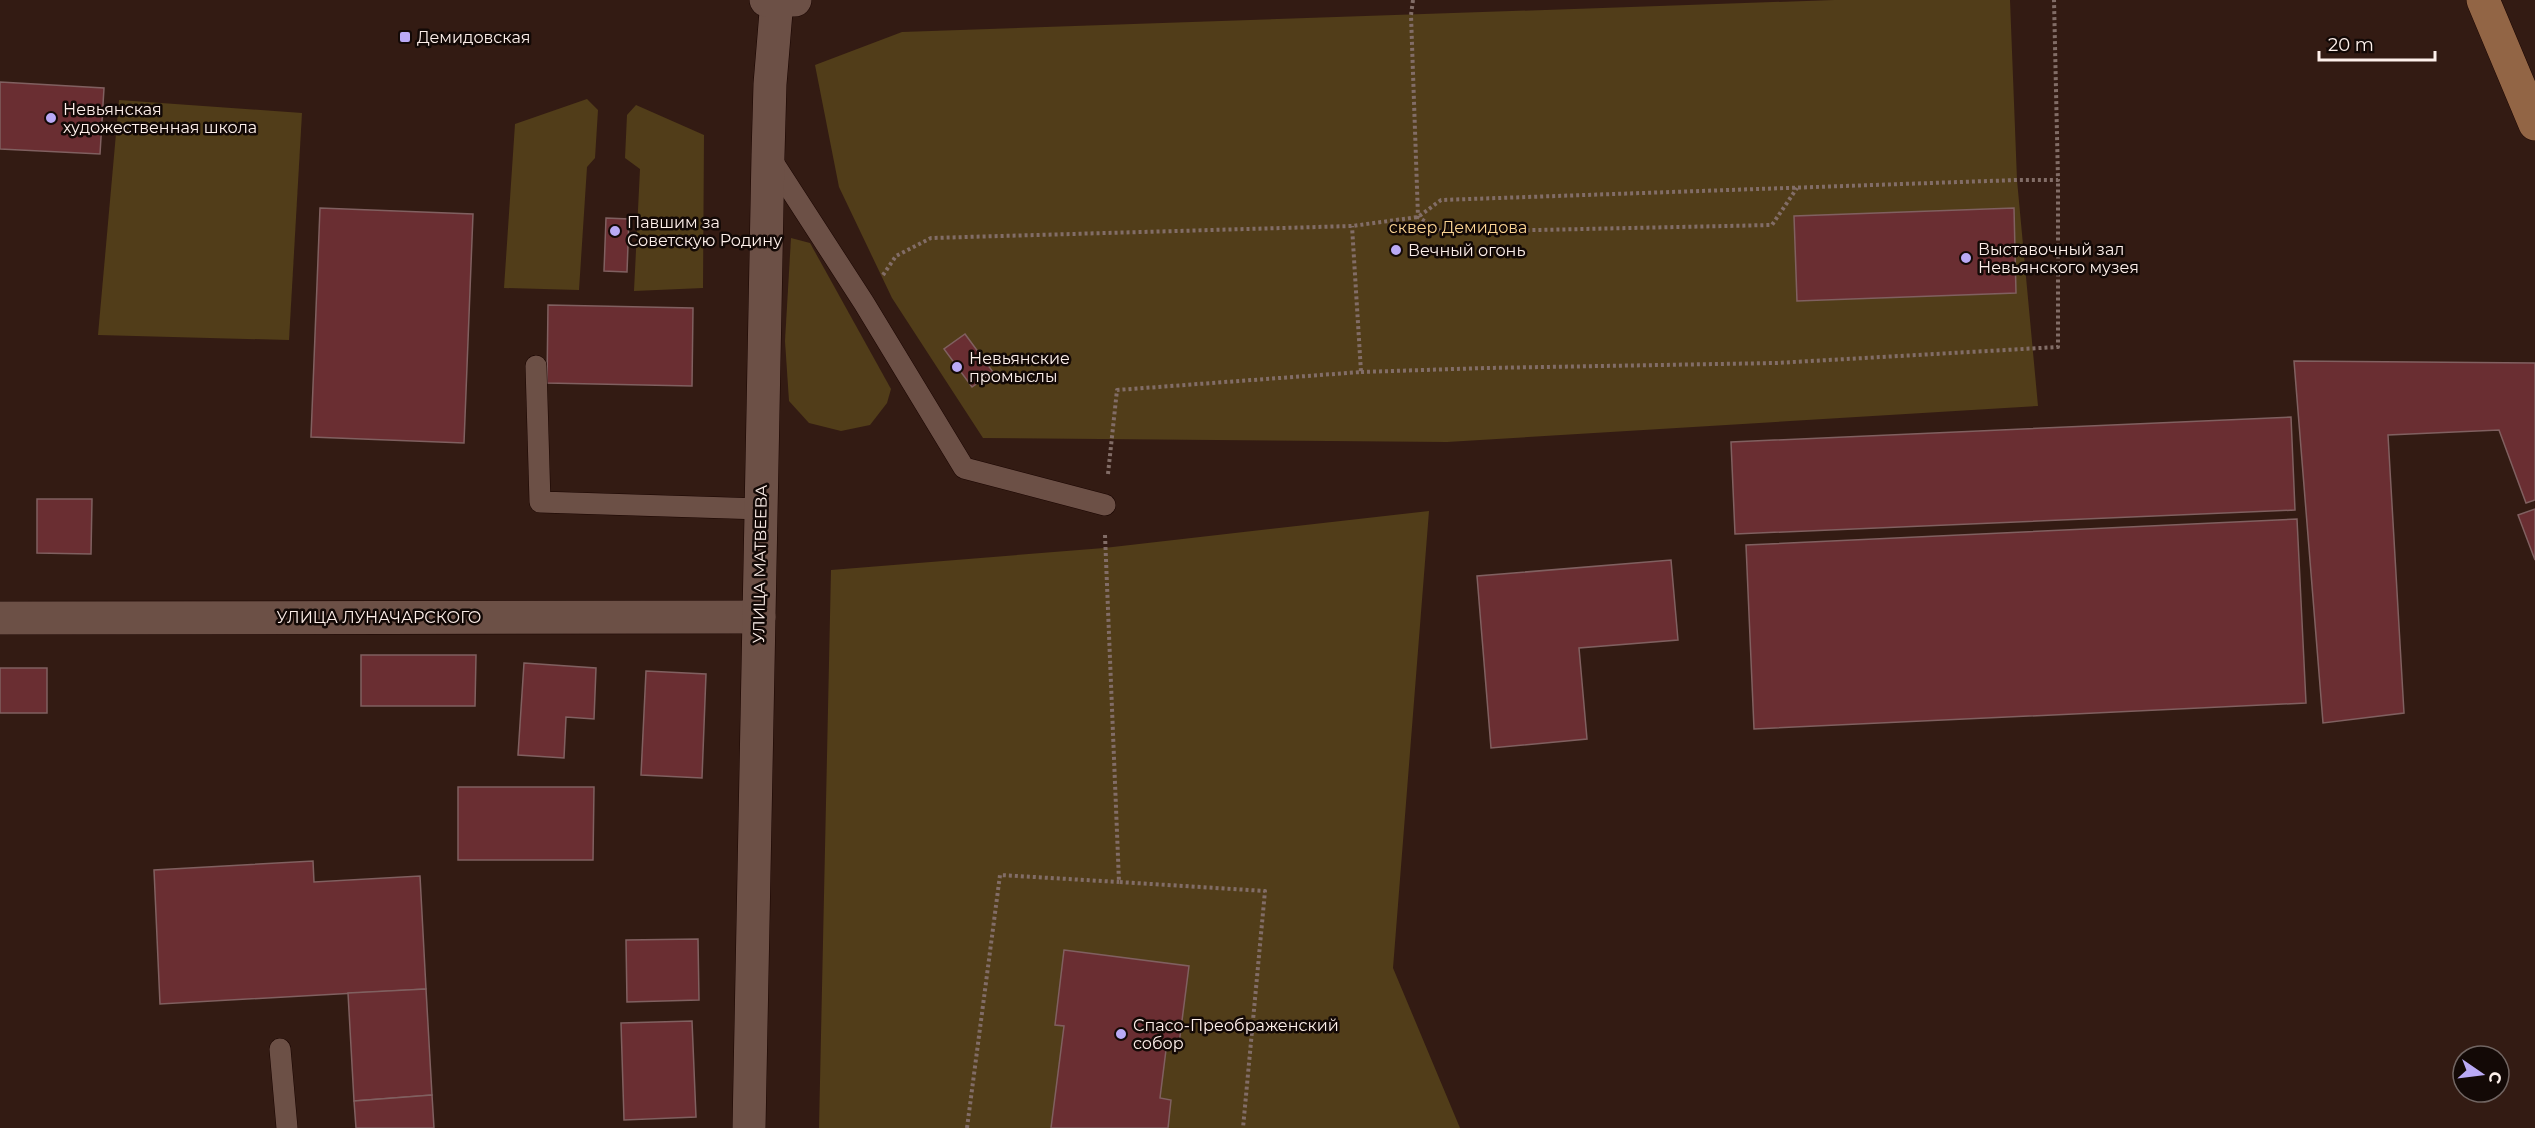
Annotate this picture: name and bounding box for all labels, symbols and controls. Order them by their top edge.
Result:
scale bar [2319,24,2434,62]
place label: Демидовская [417,28,531,47]
marker: Демидовская [398,30,412,44]
text: 20 m [2328,34,2374,56]
place label: Невьянская художественная школа [63,100,257,137]
marker: Невьянская художественная школа [44,111,58,125]
place label: Павшим за Советскую Родину [627,213,782,250]
park label: сквер Демидова [1389,218,1527,237]
marker: Павшим за Советскую Родину [608,224,622,238]
place label: Выставочный зал Невьянского музея [1978,240,2139,277]
place label: Вечный огонь [1408,241,1525,260]
marker: Вечный огонь [1389,243,1403,257]
marker: Выставочный зал Невьянского музея [1959,251,1973,265]
place label: Невьянские промыслы [969,349,1070,386]
marker: Невьянские промыслы [950,360,964,374]
street label: УЛИЦА МАТВЕЕВА [749,484,771,643]
street label: УЛИЦА ЛУНАЧАРСКОГО [277,608,481,627]
place label: Спасо-Преображенский собор [1133,1016,1339,1053]
marker: Спасо-Преображенский собор [1114,1027,1128,1041]
north arrow [2451,1044,2511,1104]
text: С [2484,1070,2506,1086]

